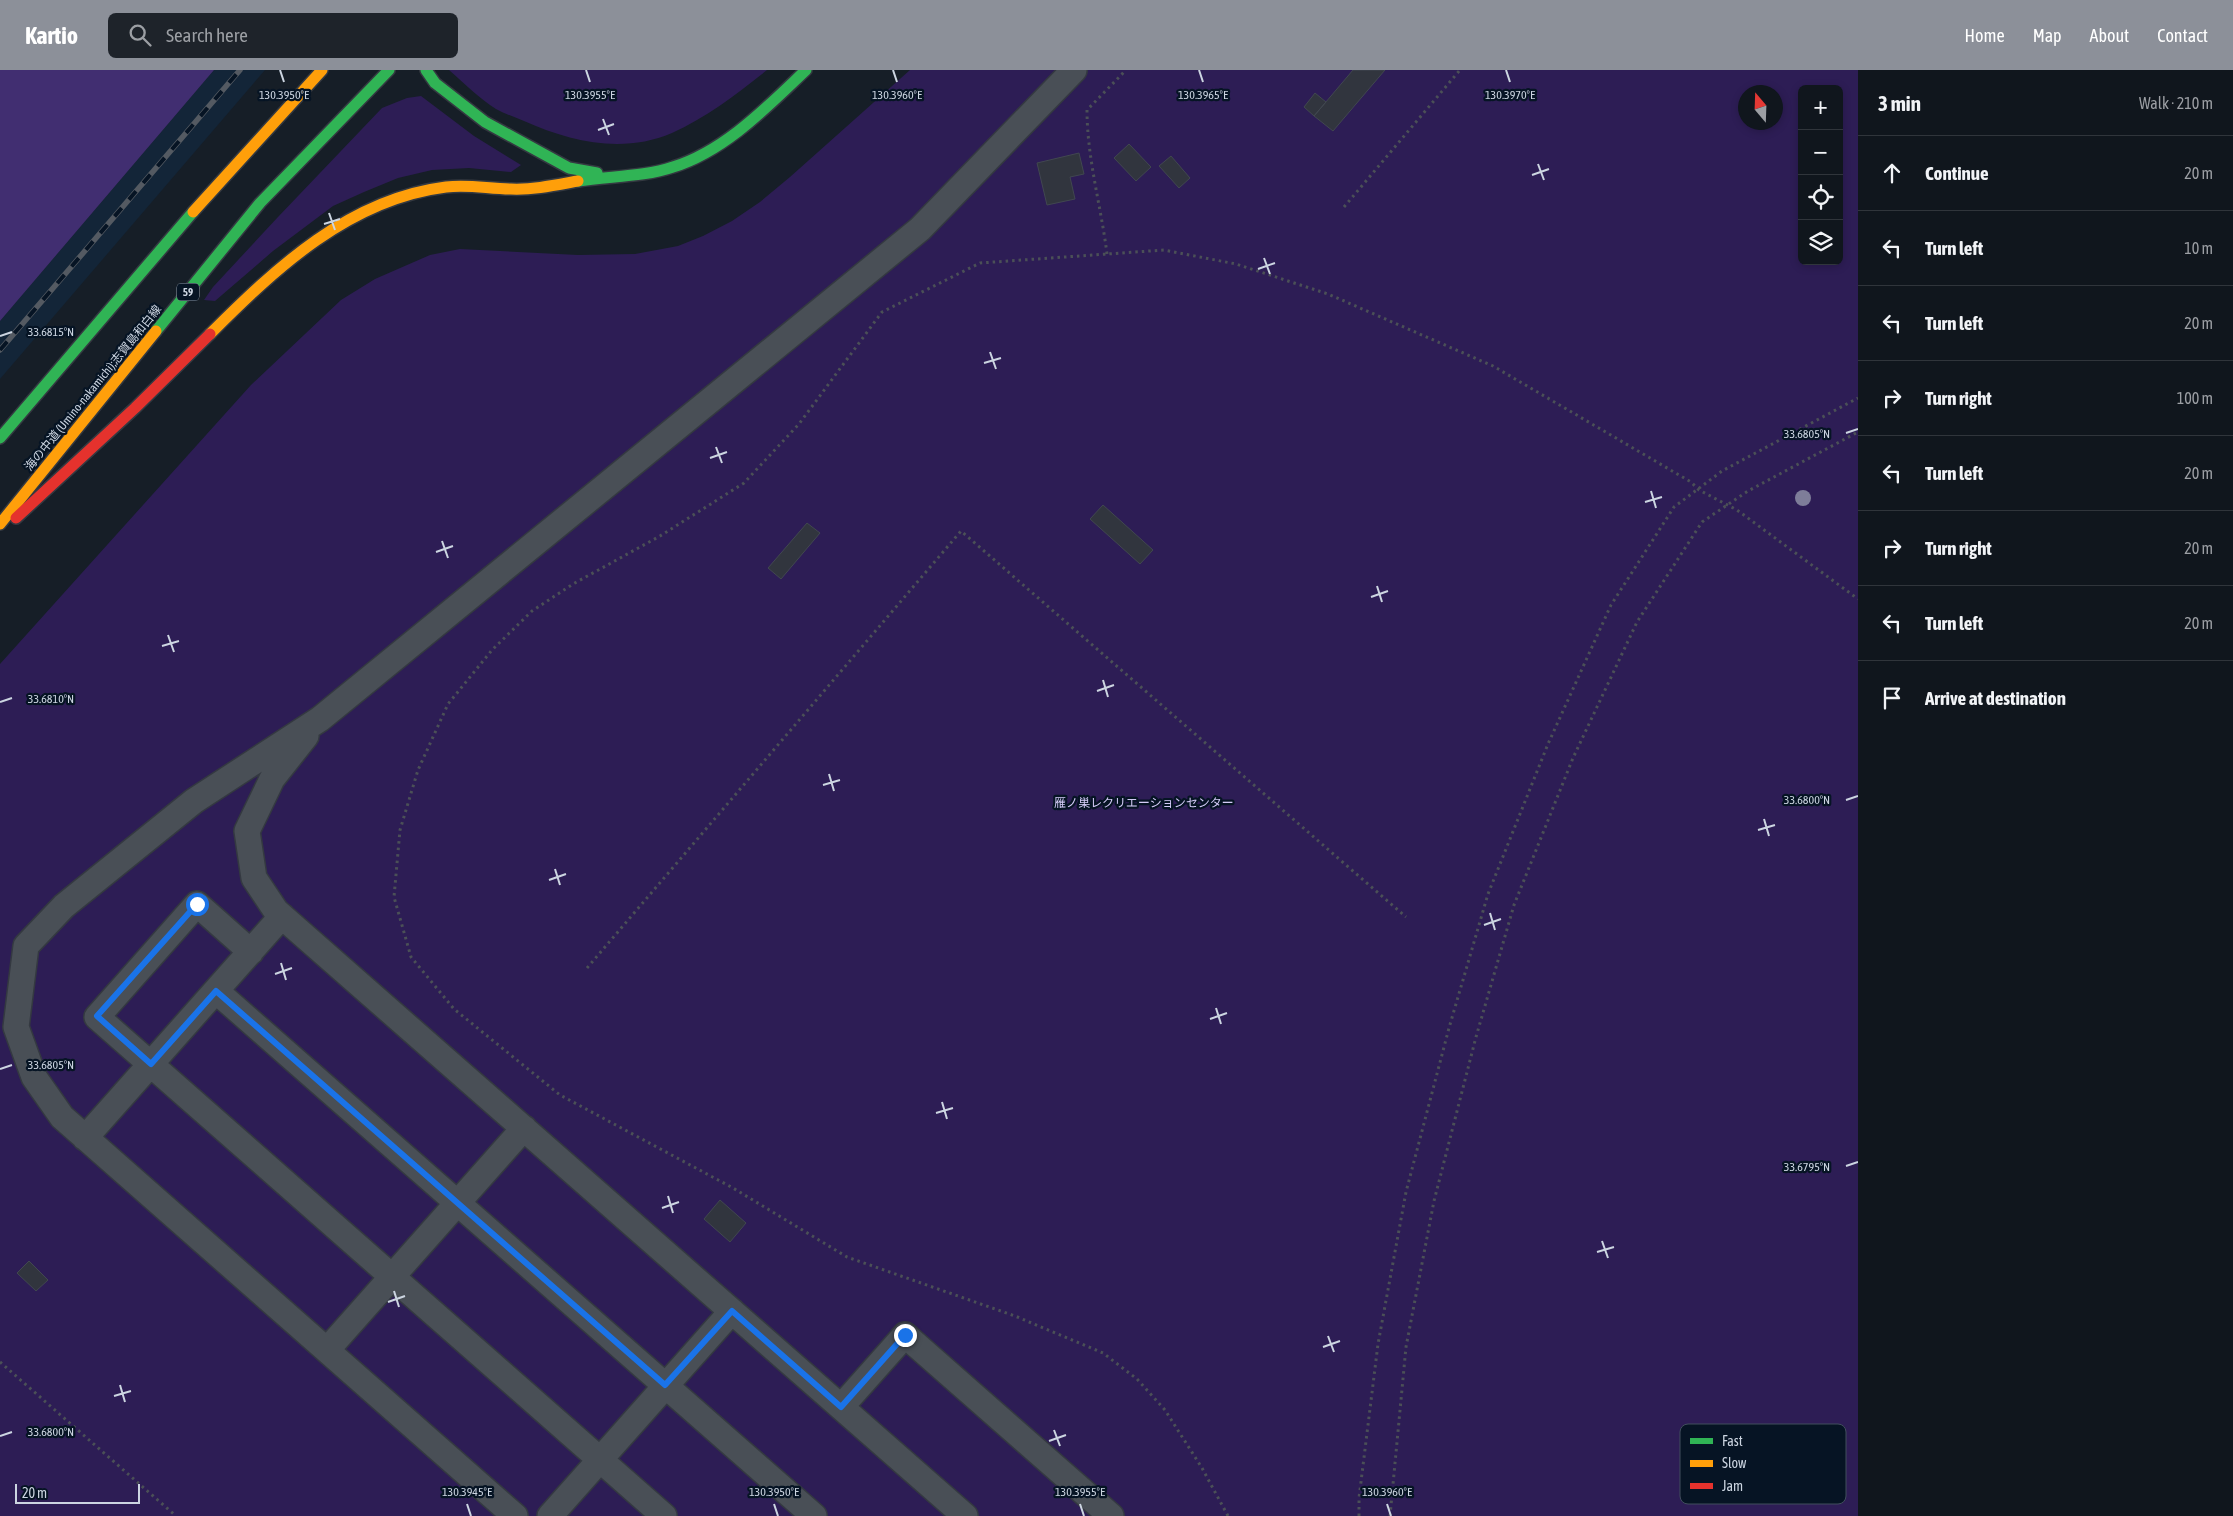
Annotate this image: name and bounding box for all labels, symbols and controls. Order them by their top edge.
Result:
search box [108,13,458,58]
icon: search [126,21,154,49]
text: Kartio [25,22,78,49]
text: Search here [166,24,248,46]
text: Home [1965,25,2005,46]
text: Map [2033,25,2062,46]
text: About [2090,25,2129,46]
text: Contact [2157,25,2208,46]
north arrow [1738,85,1783,130]
map controls [1798,85,1843,265]
button: + [1798,85,1843,130]
text: 130.3950°E [259,88,309,102]
text: 130.3955°E [565,88,615,102]
text: 130.3960°E [872,88,922,102]
text: 130.3965°E [1178,88,1228,102]
text: 130.3970°E [1485,88,1535,102]
text: 3 min [1878,91,1921,115]
text: Walk · 210 m [2139,94,2213,112]
button: − [1798,130,1843,175]
icon: ahead [1878,159,1906,187]
text: Continue [1925,162,1989,184]
text: 20 m [2184,164,2213,182]
button: locate [1798,175,1843,220]
button: layers [1798,220,1843,265]
icon: left [1878,234,1906,262]
text: Turn left [1925,237,1983,259]
text: 10 m [2184,239,2213,257]
road number: 59 [177,283,199,300]
street label: 海の中道 (Umino-nakamichi);志賀島和白線 [22,302,164,474]
icon: left [1878,309,1906,337]
text: Turn left [1925,312,1983,334]
text: 20 m [2184,314,2213,332]
text: 33.6815°N [28,325,74,339]
icon: right [1878,384,1906,412]
text: Turn right [1925,387,1992,409]
text: 100 m [2177,389,2213,407]
text: 33.6805°N [1784,427,1830,441]
icon: left [1878,459,1906,487]
text: Turn left [1925,462,1983,484]
text: 20 m [2184,464,2213,482]
icon: right [1878,534,1906,562]
text: Turn right [1925,537,1992,559]
text: 20 m [2184,539,2213,557]
icon: left [1878,609,1906,637]
text: Turn left [1925,612,1983,634]
text: 20 m [2184,614,2213,632]
icon: arrive [1878,684,1906,712]
text: Arrive at destination [1925,687,2066,709]
text: 33.6810°N [28,692,74,706]
text: 33.6800°N [1784,793,1830,807]
park label: 雁ノ巣レクリエーションセンター [1054,796,1234,810]
route start [186,893,209,916]
text: 33.6805°N [28,1058,74,1072]
text: 33.6795°N [1784,1160,1830,1174]
route end [894,1324,917,1347]
legend [1680,1424,1846,1504]
text: 33.6800°N [28,1425,74,1439]
text: Fast [1722,1433,1743,1449]
text: Slow [1722,1455,1747,1471]
text: Jam [1722,1478,1743,1494]
scale bar [15,1481,140,1504]
text: 20 m [22,1485,47,1501]
text: 130.3945°E [442,1485,492,1499]
text: 130.3950°E [749,1485,799,1499]
text: 130.3955°E [1055,1485,1105,1499]
text: 130.3960°E [1362,1485,1412,1499]

